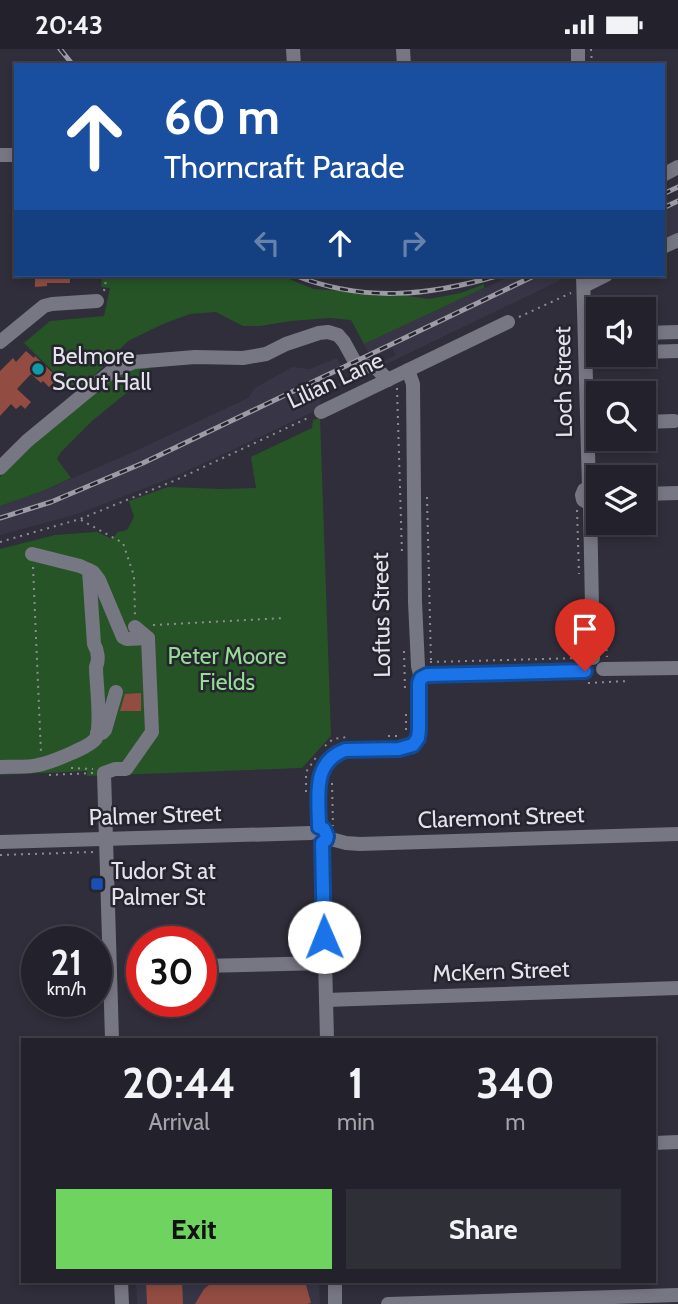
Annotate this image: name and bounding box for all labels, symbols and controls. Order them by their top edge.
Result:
text: 20:43 [35,9,103,41]
text: 60 m [164,87,280,146]
icon: ahead [49,91,140,182]
text: Thorncraft Parade [164,147,405,186]
icon: left [248,224,286,262]
icon: ahead [321,224,359,262]
icon: right [394,224,432,262]
map controls [586,297,656,535]
button: sound [586,297,656,367]
street label: Loch Street [548,326,578,438]
place label: Belmore Scout Hall [52,342,152,396]
street label: Lilian Lane [282,345,388,414]
marker: Belmore Scout Hall [30,361,46,377]
button: search [586,381,656,451]
button: layers [586,465,656,535]
street label: Loftus Street [366,552,396,678]
pin [555,599,615,671]
icon: arrive [566,610,604,648]
park label: Peter Moore Fields [168,642,287,696]
street label: Palmer Street [88,799,222,831]
street label: Claremont Street [417,800,585,834]
place label: Tudor St at Palmer St [111,857,216,911]
marker: Tudor St at Palmer St [89,876,105,892]
position arrow [287,900,361,974]
speed limit sign: 30 [126,926,217,1017]
text: 21 [51,941,82,984]
street label: McKern Street [432,955,570,987]
text: km/h [47,978,86,1000]
text: 20:44 [122,1057,236,1109]
text: 1 [348,1057,364,1109]
text: 340 [476,1057,555,1109]
text: Arrival [148,1108,210,1136]
text: min [337,1108,375,1136]
text: m [505,1108,526,1136]
button: Exit [56,1189,332,1269]
button: Share [346,1189,621,1269]

